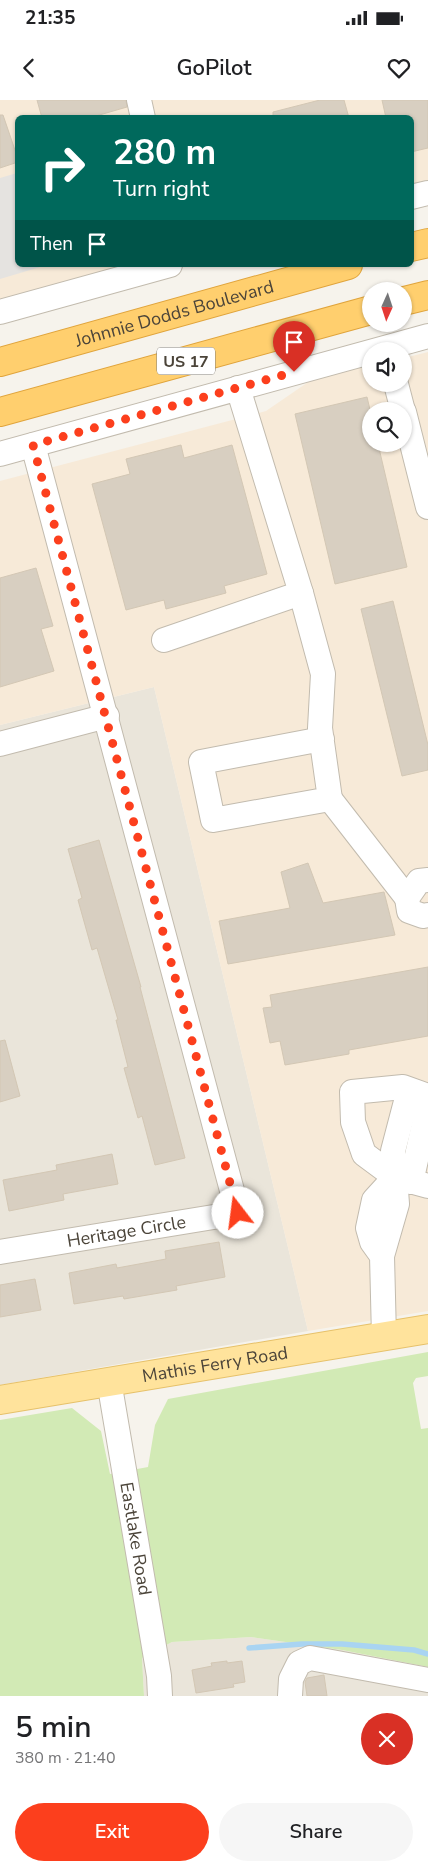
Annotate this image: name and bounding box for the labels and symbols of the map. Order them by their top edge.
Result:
street label: Johnnie Dodds Boulevard [71,274,276,353]
north arrow [362,282,412,332]
pin [273,321,315,372]
road number: US 17 [157,348,215,374]
position arrow [211,1186,263,1238]
street label: Heritage Circle [65,1210,188,1253]
street label: Mathis Ferry Road [140,1340,290,1388]
street label: Eastlake Road [114,1480,157,1597]

